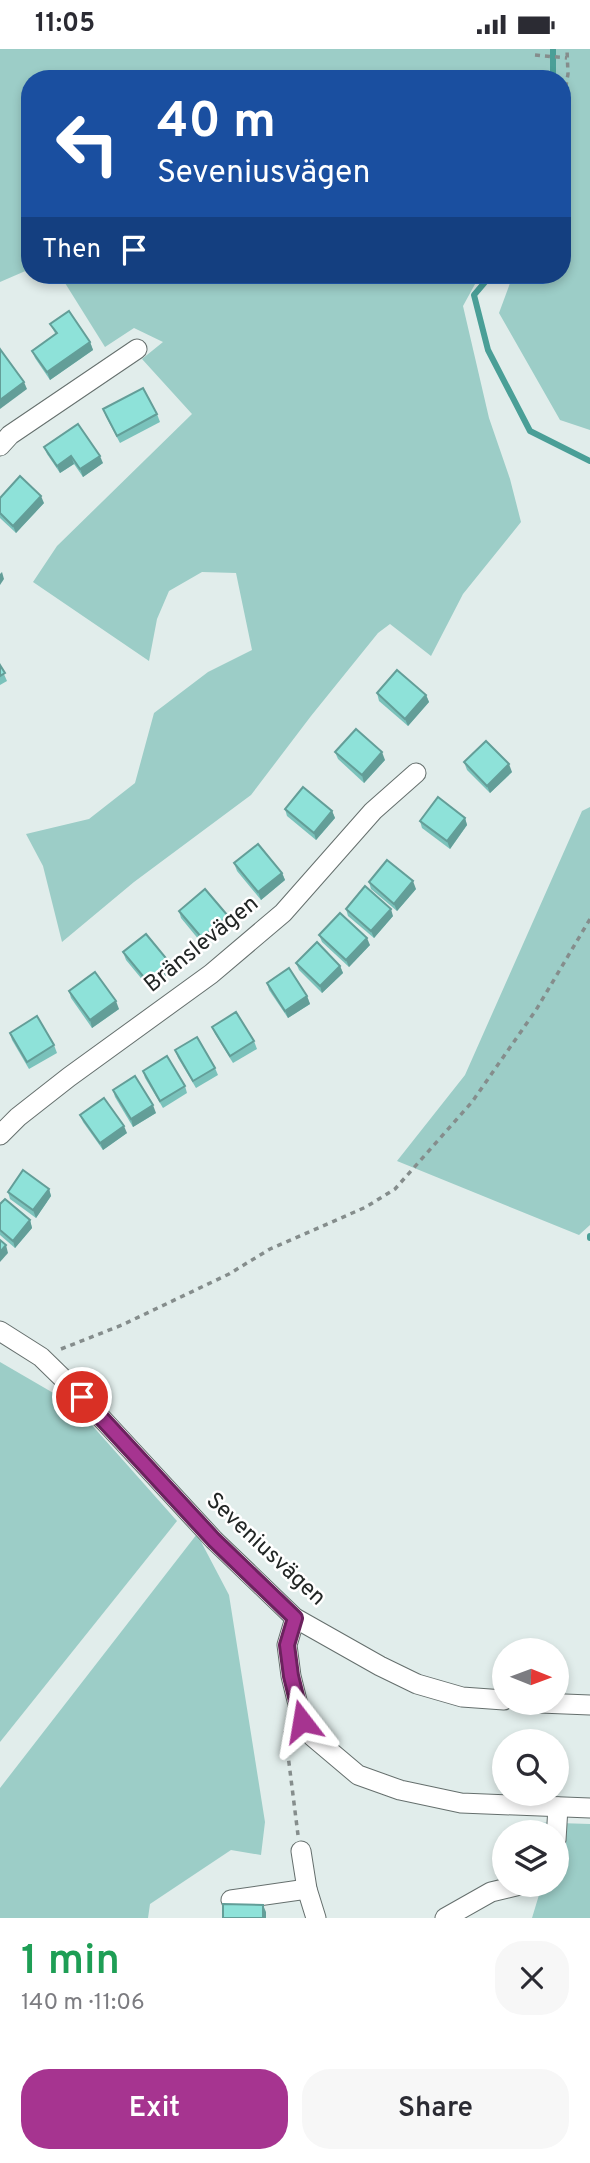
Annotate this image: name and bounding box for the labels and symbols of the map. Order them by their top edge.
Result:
street label: Bränslevägen [139,890,265,1000]
pin [52,1367,112,1427]
street label: Seveniusvägen [199,1487,331,1613]
north arrow [492,1638,569,1715]
position arrow [265,1684,339,1758]

